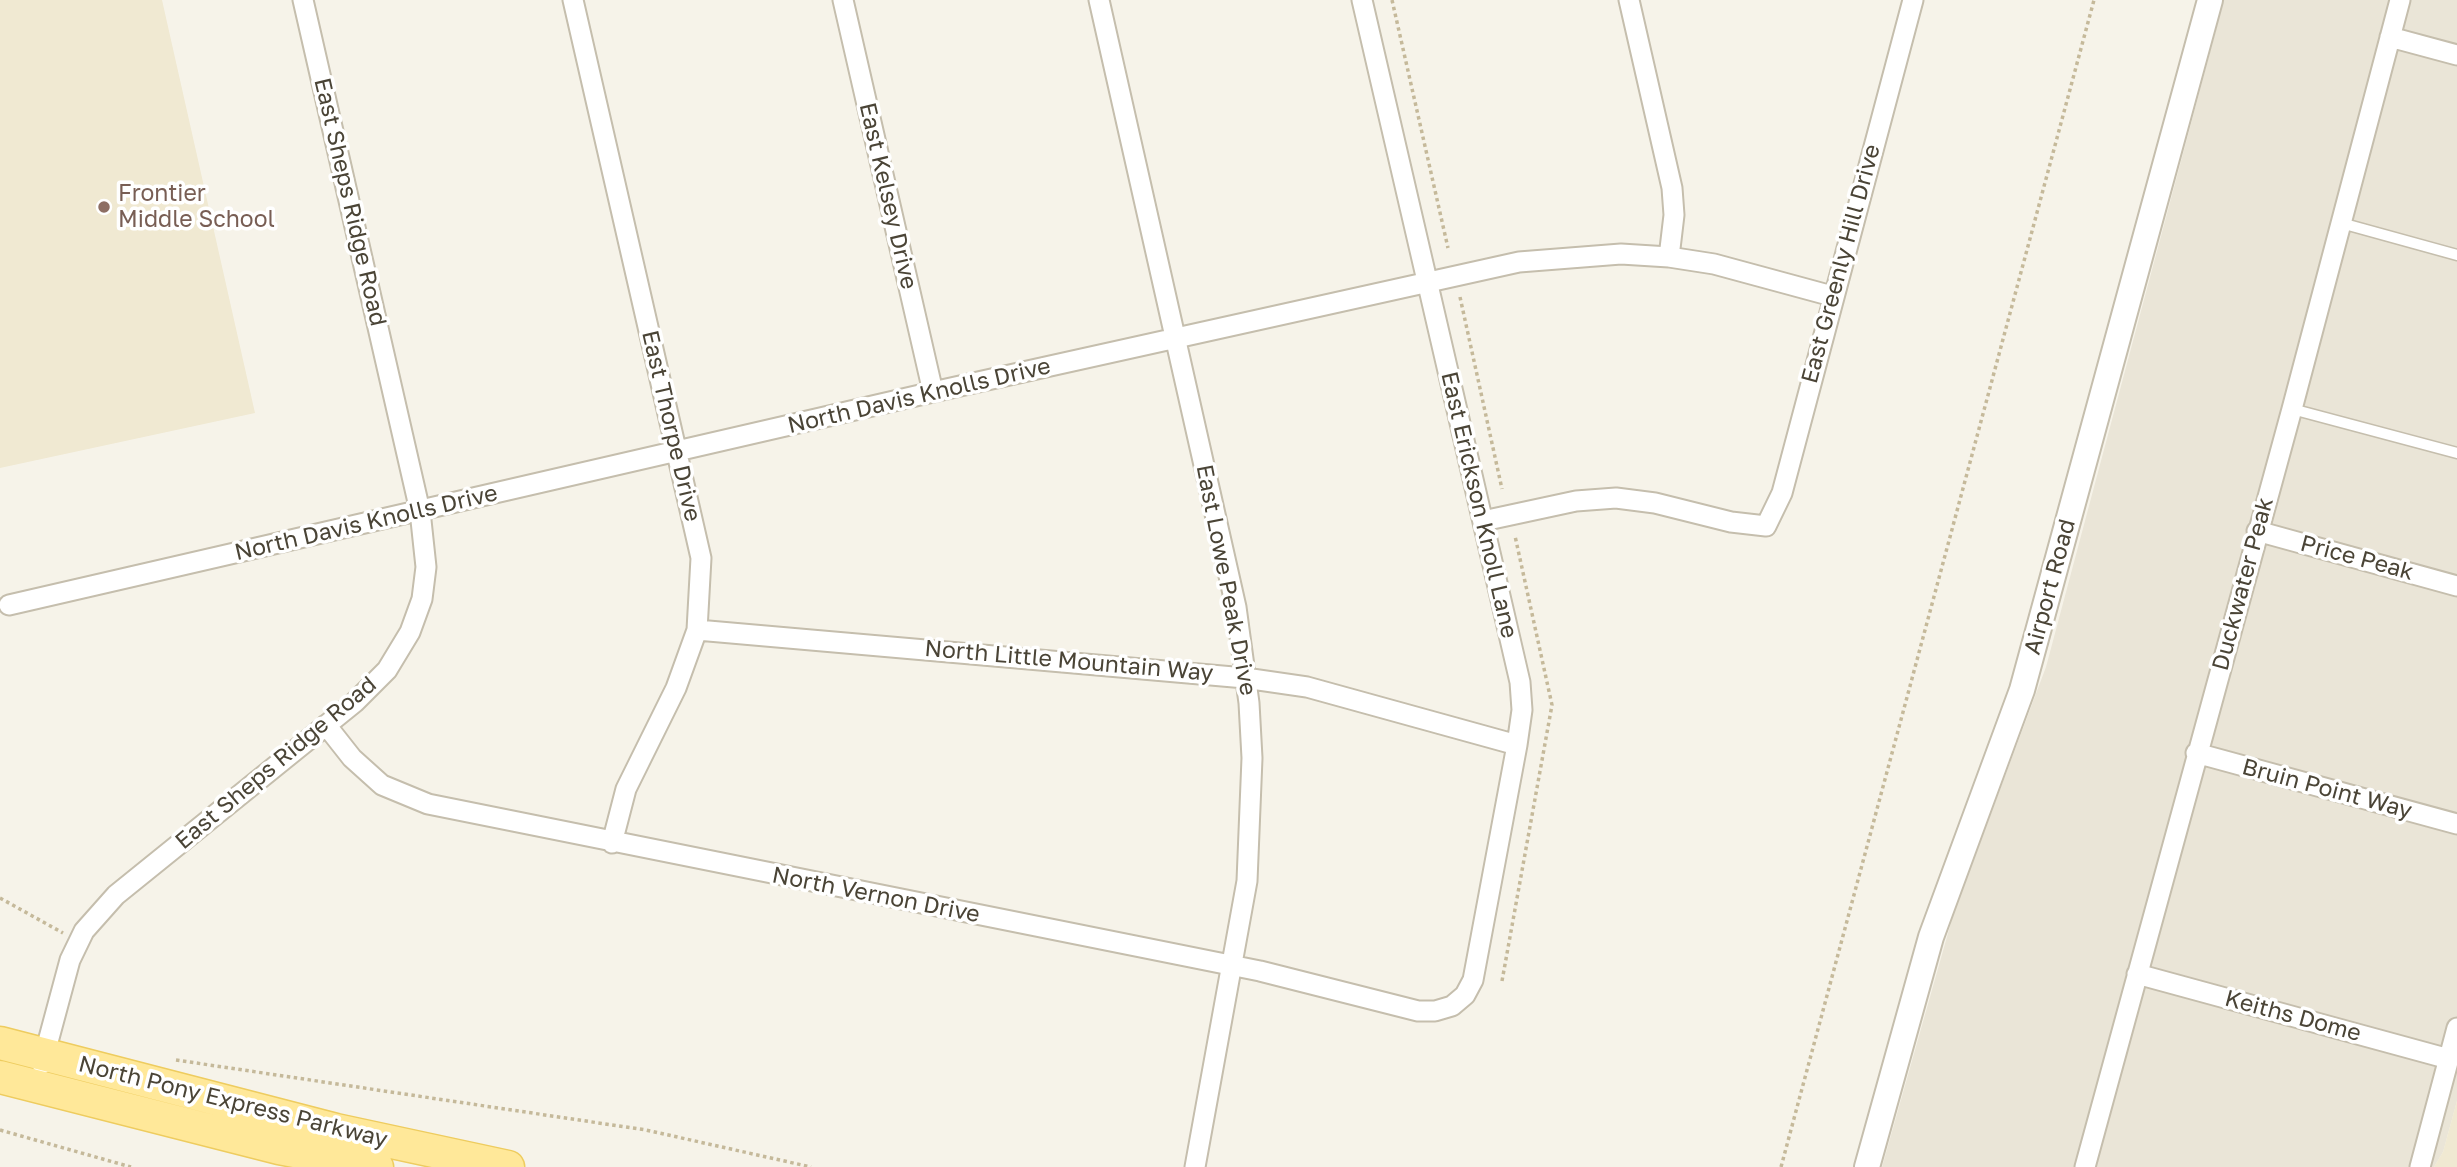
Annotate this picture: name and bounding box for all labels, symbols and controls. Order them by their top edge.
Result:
street label: East Sheps Ridge Road [308,75,392,329]
street label: East Kelsey Drive [853,100,923,292]
street label: East Greenly Hill Drive [1796,141,1886,387]
place label: Frontier Middle School [118,180,275,234]
marker: Frontier Middle School [96,199,112,215]
street label: East Thorpe Drive [636,328,706,524]
street label: North Davis Knolls Drive [785,352,1053,440]
street label: East Erickson Knoll Lane [1435,369,1523,641]
street label: East Lowe Peak Drive [1190,462,1262,698]
street label: North Davis Knolls Drive [232,479,500,567]
street label: Duckwater Peak [2207,494,2279,674]
street label: Airport Road [2019,516,2081,658]
street label: Price Peak [2297,530,2417,586]
street label: North Little Mountain Way [923,635,1215,687]
street label: East Sheps Ridge Road [170,671,382,855]
street label: Bruin Point Way [2239,753,2415,825]
street label: North Vernon Drive [770,861,982,929]
street label: Keiths Dome [2222,985,2364,1047]
street label: North Pony Express Parkway [76,1050,390,1154]

